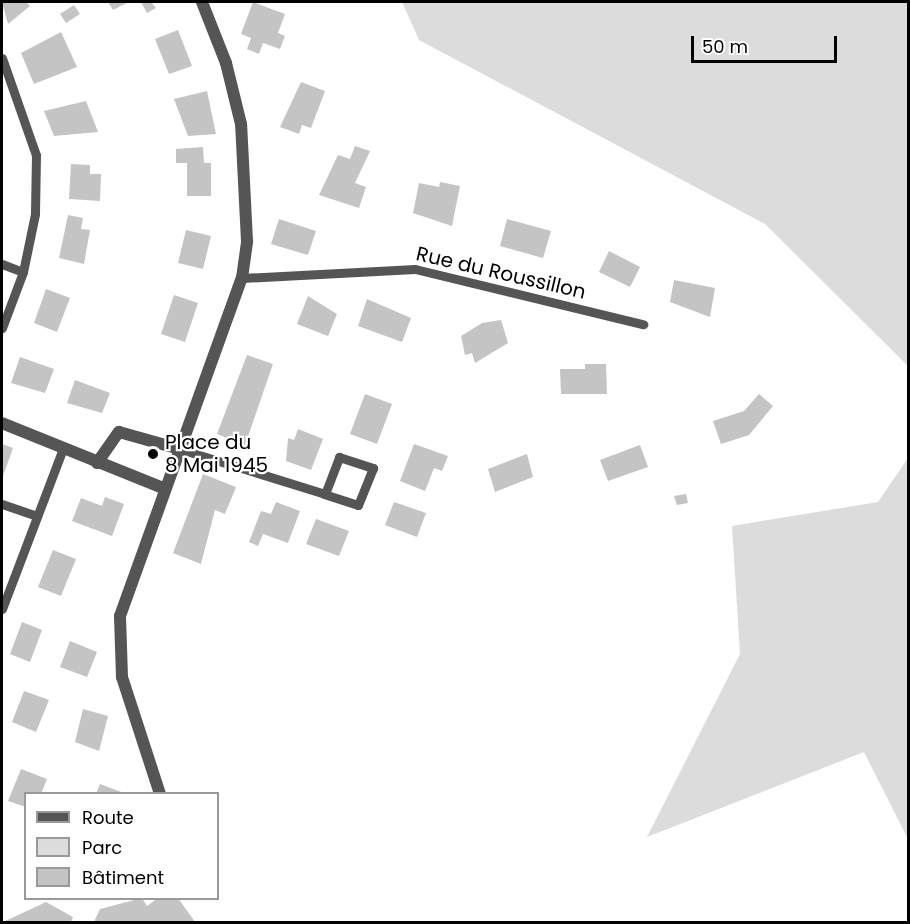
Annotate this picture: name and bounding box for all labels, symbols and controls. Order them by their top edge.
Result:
scale bar [694,24,840,62]
text: 50 m [702,34,748,59]
street label: Rue du Roussillon [414,242,588,304]
place label: Place du 8 Mai 1945 [165,430,268,477]
marker: Place du 8 Mai 1945 [146,447,160,461]
legend [24,792,219,900]
text: Route [82,805,134,830]
text: Parc [82,835,122,860]
text: Bâtiment [82,865,164,890]

